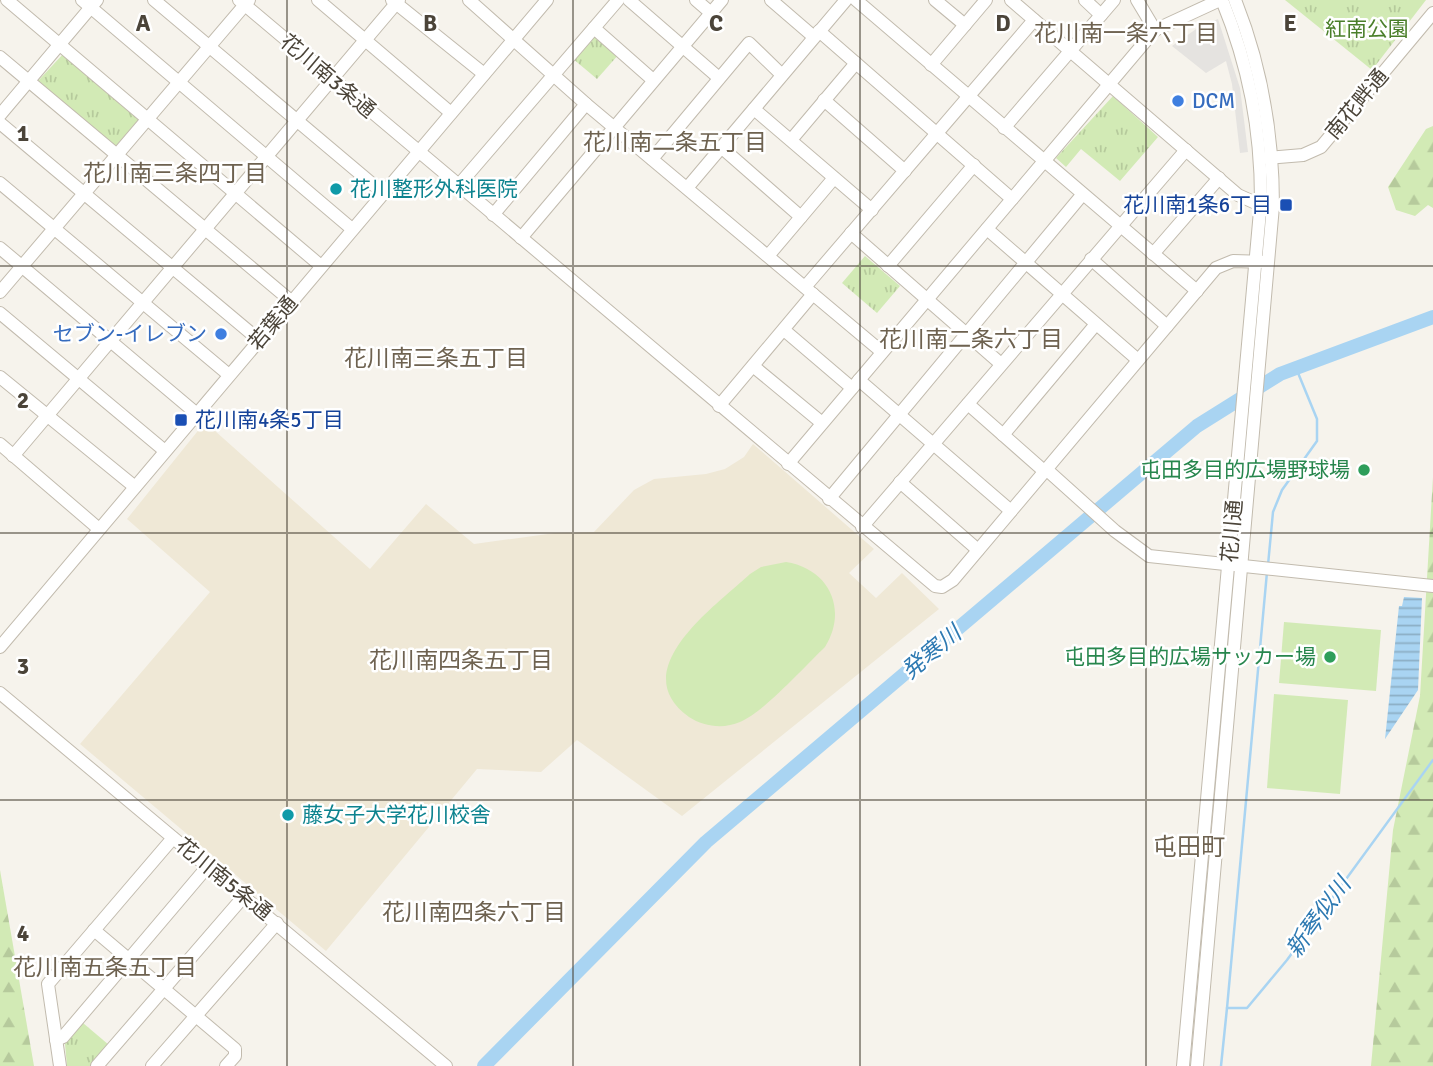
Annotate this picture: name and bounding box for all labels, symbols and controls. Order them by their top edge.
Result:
text: A [136,9,151,38]
text: B [423,9,437,38]
text: C [709,9,723,38]
text: D [995,9,1011,38]
text: E [1283,9,1297,38]
park label: 紅南公園 [1325,16,1409,42]
district label: 花川南一条六丁目 [1034,19,1218,48]
street label: 花川南3条通 [275,29,381,123]
street label: 南花畔通 [1320,63,1394,145]
place label: DCM [1192,88,1235,114]
marker: DCM [1170,93,1186,109]
text: 1 [17,119,29,148]
district label: 花川南二条五丁目 [583,128,767,157]
district label: 花川南三条四丁目 [83,159,267,188]
place label: 花川整形外科医院 [350,176,518,202]
marker: 花川整形外科医院 [328,181,344,197]
place label: 花川南1条6丁目 [1123,192,1272,218]
marker: 花川南1条6丁目 [1278,197,1294,213]
street label: 若葉通 [243,291,303,355]
place label: セブン-イレブン [53,321,207,347]
district label: 花川南二条六丁目 [879,325,1063,354]
marker: セブン-イレブン [213,326,229,342]
district label: 花川南三条五丁目 [344,344,528,373]
text: 2 [17,386,29,415]
place label: 花川南4条5丁目 [195,407,344,433]
marker: 花川南4条5丁目 [173,412,189,428]
place label: 屯田多目的広場野球場 [1140,457,1350,483]
marker: 屯田多目的広場野球場 [1356,462,1372,478]
street label: 花川通 [1216,498,1248,564]
water label: 発寒川 [896,617,969,686]
place label: 屯田多目的広場サッカー場 [1064,644,1316,670]
district label: 花川南四条五丁目 [369,646,553,675]
marker: 屯田多目的広場サッカー場 [1322,649,1338,665]
text: 3 [17,652,29,681]
place label: 藤女子大学花川校舎 [302,802,491,828]
marker: 藤女子大学花川校舎 [280,807,296,823]
street label: 花川南5条通 [171,832,277,926]
district label: 屯田町 [1153,832,1225,862]
water label: 新琴似川 [1280,869,1359,963]
district label: 花川南四条六丁目 [382,898,566,927]
text: 4 [17,919,29,948]
district label: 花川南五条五丁目 [13,953,197,982]

